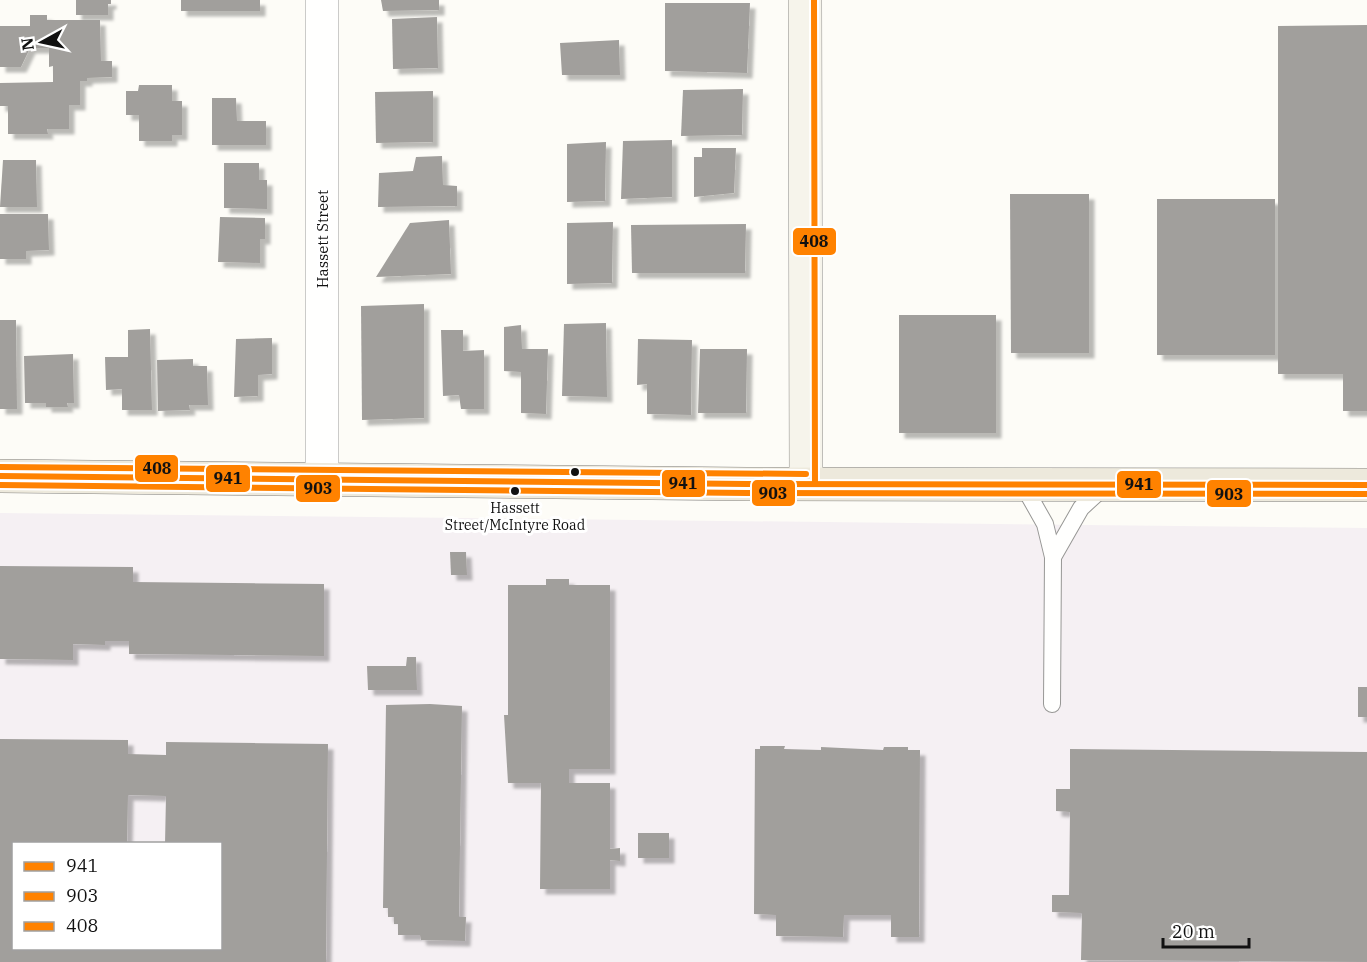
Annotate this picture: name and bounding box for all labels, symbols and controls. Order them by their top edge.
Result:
north arrow [12,12,72,72]
text: N [16,36,38,52]
street label: Hassett Street [313,190,332,288]
line badge: 408 [792,227,837,256]
text: 408 [800,231,829,251]
line badge: 408 [134,454,179,483]
text: 408 [143,458,172,478]
line badge: 941 [205,464,251,493]
unlabelled marker [569,466,581,478]
text: 941 [214,468,242,488]
line badge: 941 [661,469,706,498]
line badge: 941 [1116,470,1162,499]
text: 941 [669,473,697,493]
line badge: 903 [295,474,341,503]
text: 941 [1125,474,1153,494]
text: 903 [304,478,332,498]
line badge: 903 [751,479,796,507]
line badge: 903 [1206,479,1252,508]
text: 903 [759,483,787,503]
text: 903 [1215,484,1243,504]
marker: Hassett Street/McIntyre Road [509,485,521,497]
place label: Hassett Street/McIntyre Road [445,499,586,534]
legend [12,842,222,950]
text: 941 [66,854,98,877]
text: 903 [66,884,98,907]
scale bar [1163,911,1248,949]
text: 408 [66,914,98,937]
text: 20 m [1172,920,1215,943]

